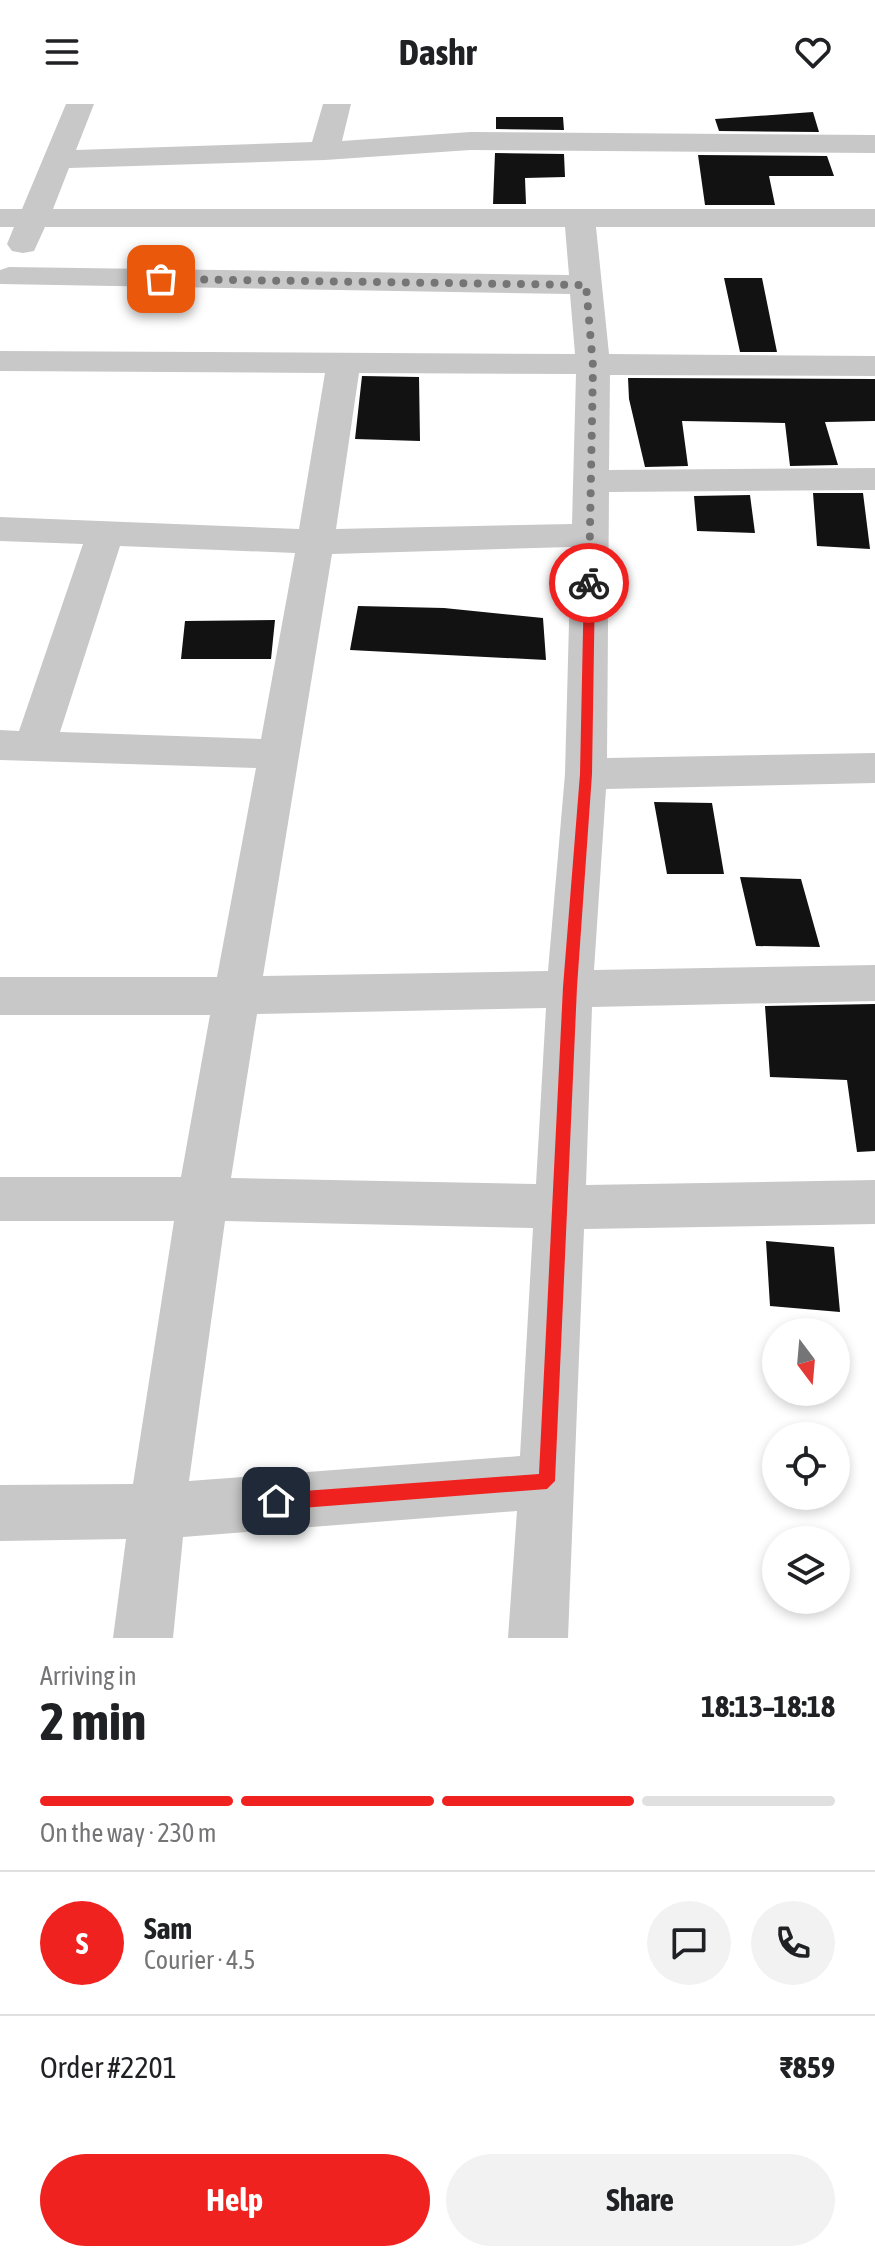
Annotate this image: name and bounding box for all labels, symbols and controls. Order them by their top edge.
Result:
icon: menu [40,30,84,74]
icon: heart [791,30,835,74]
text: Dashr [399,31,476,73]
pin [127,245,195,313]
icon: bag [139,257,183,301]
courier [549,543,629,623]
icon: bike [567,561,611,605]
north arrow [762,1318,850,1406]
map controls [762,1318,850,1614]
button: locate [762,1422,850,1510]
pin [242,1467,310,1535]
icon: home [254,1479,298,1523]
button: layers [762,1526,850,1614]
text: Arriving in [40,1661,137,1691]
text: 18:13–18:18 [701,1689,835,1723]
text: 2 min [40,1691,146,1751]
text: On the way · 230 m [40,1818,217,1848]
button: chat [647,1901,731,1985]
button: phone [751,1901,835,1985]
text: Sam [144,1911,192,1945]
text: S [76,1926,88,1960]
text: Courier · 4.5 [144,1945,255,1975]
text: Order #2201 [40,2050,177,2084]
text: ₹859 [780,2050,835,2084]
button: Help [40,2154,430,2246]
button: Share [446,2154,835,2246]

